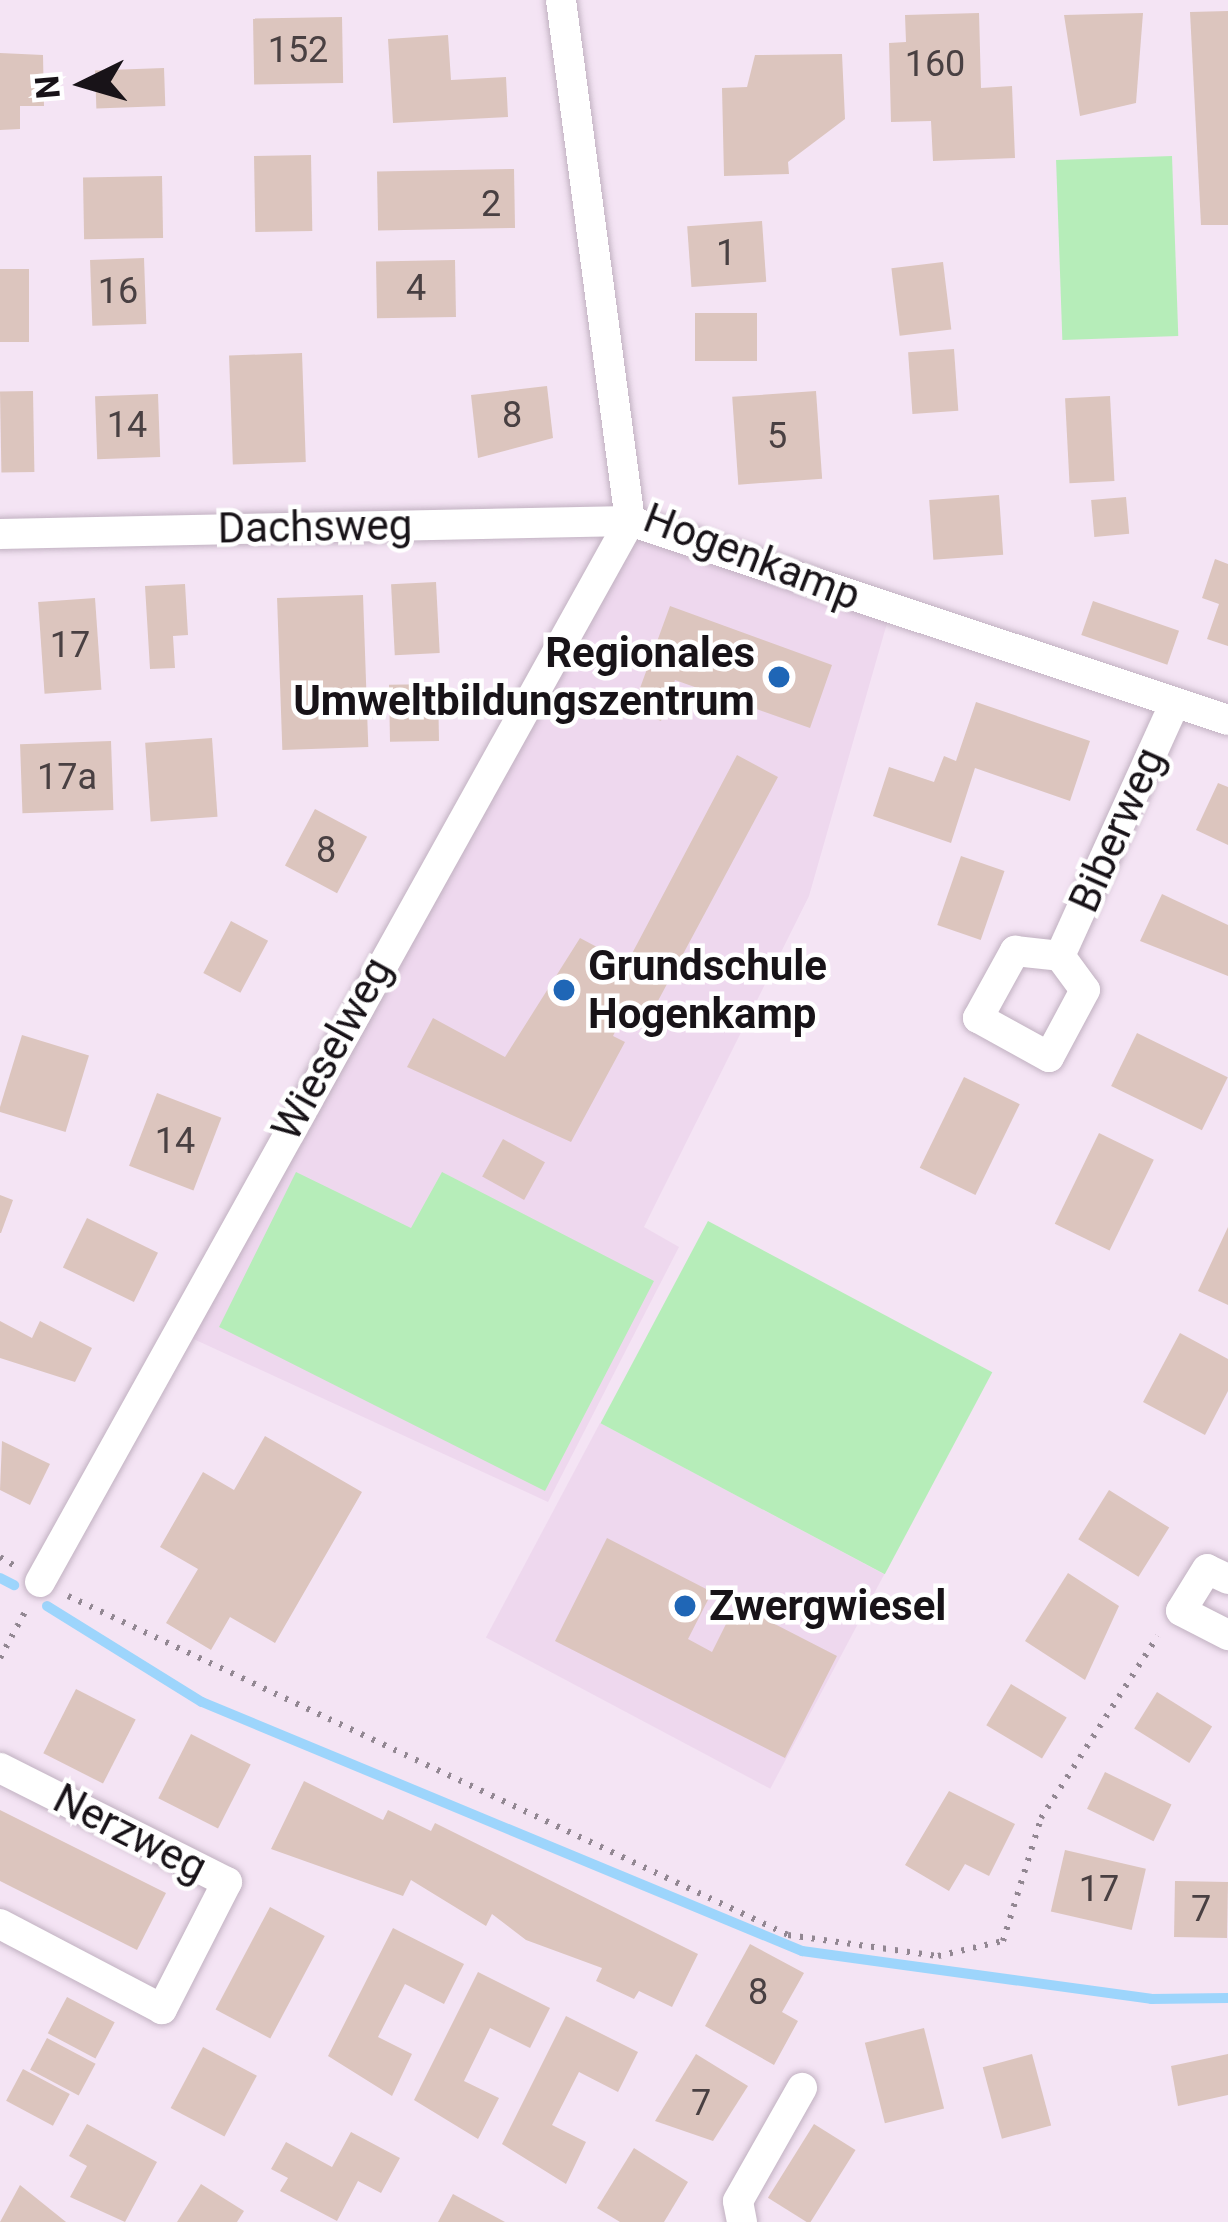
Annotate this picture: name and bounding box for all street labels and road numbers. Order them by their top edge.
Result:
street label: Hogenkamp [637,493,867,621]
street label: Dachsweg [217,500,413,554]
street label: Biberweg [1059,740,1175,920]
street label: Wieselweg [261,949,403,1149]
street label: Nerzweg [45,1773,215,1893]

